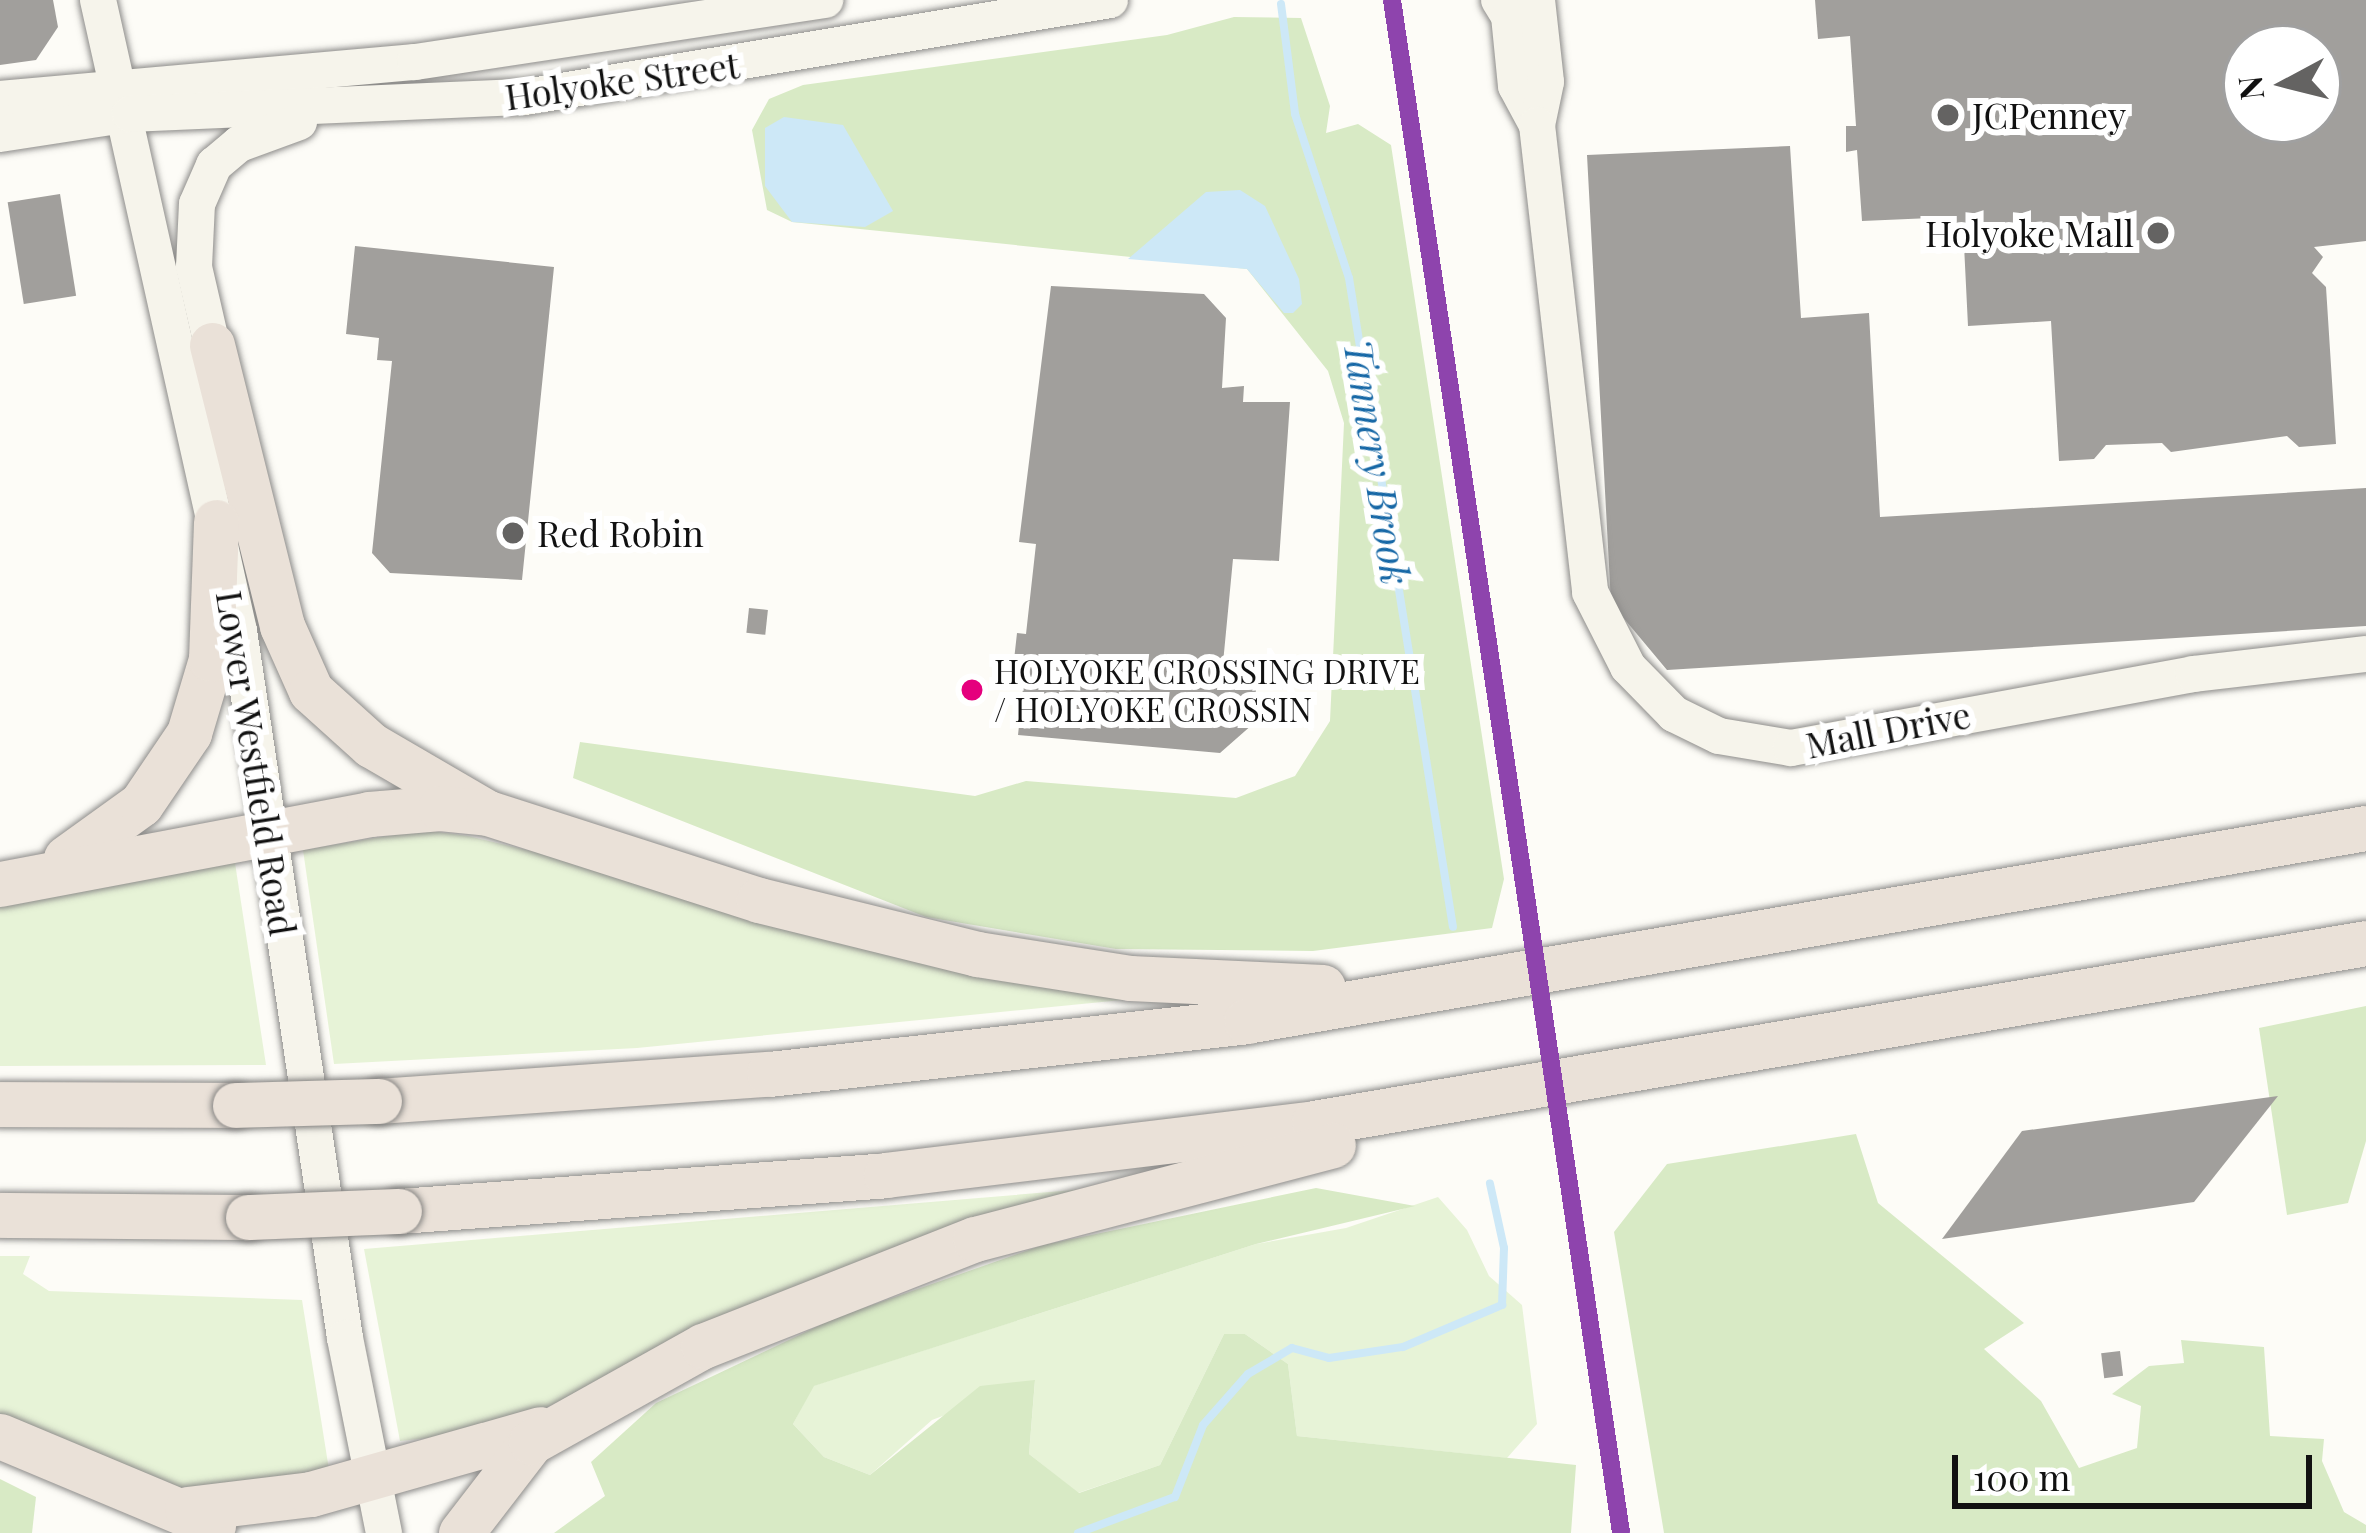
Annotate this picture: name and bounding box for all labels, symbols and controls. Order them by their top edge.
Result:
north arrow [2222,24,2342,144]
street label: Holyoke Street [502,42,742,118]
text: N [2226,74,2273,103]
place label: JCPenney [1972,93,2126,137]
marker: JCPenney [1935,102,1961,128]
place label: Holyoke Mall [1925,211,2134,255]
marker: Holyoke Mall [2145,220,2171,246]
water label: Tannery Brook [1336,336,1420,588]
place label: Red Robin [537,511,704,555]
marker: Red Robin [500,520,526,546]
street label: Lower Westfield Road [208,586,306,940]
place label: HOLYOKE CROSSING DRIVE / HOLYOKE CROSSIN [994,651,1420,729]
marker: HOLYOKE CROSSING DRIVE / HOLYOKE CROSSIN [961,679,983,701]
street label: Mall Drive [1802,692,1974,766]
scale bar [1958,1431,2318,1505]
text: 100 m [1973,1452,2070,1500]

